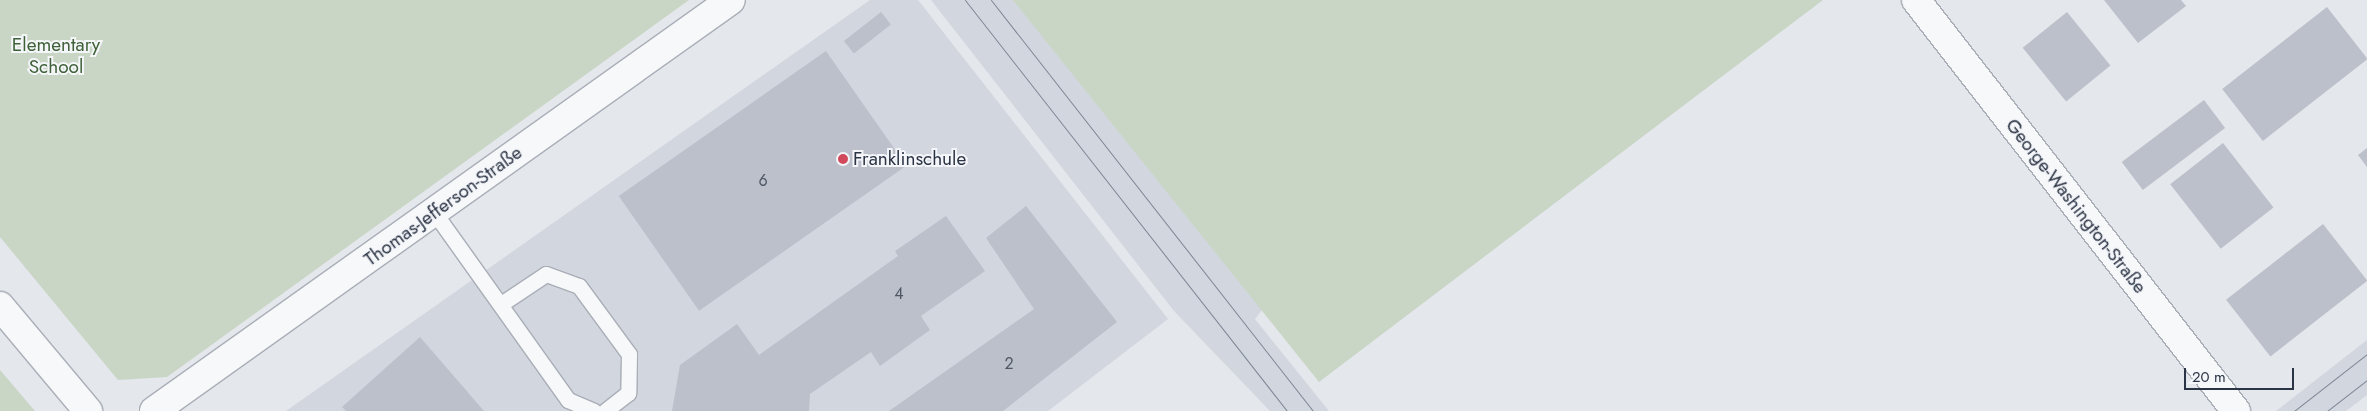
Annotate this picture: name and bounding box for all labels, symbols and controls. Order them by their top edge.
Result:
park label: Elementary School [12,34,100,78]
street label: George-Washington-Straße [2001,114,2151,298]
street label: Thomas-Jefferson-Straße [360,141,526,271]
place label: Franklinschule [853,148,966,170]
marker: Franklinschule [837,153,849,165]
house number: 6 [758,171,768,191]
house number: 4 [894,284,904,304]
house number: 2 [1004,354,1014,374]
scale bar [2187,358,2297,390]
text: 20 m [2192,366,2226,388]

